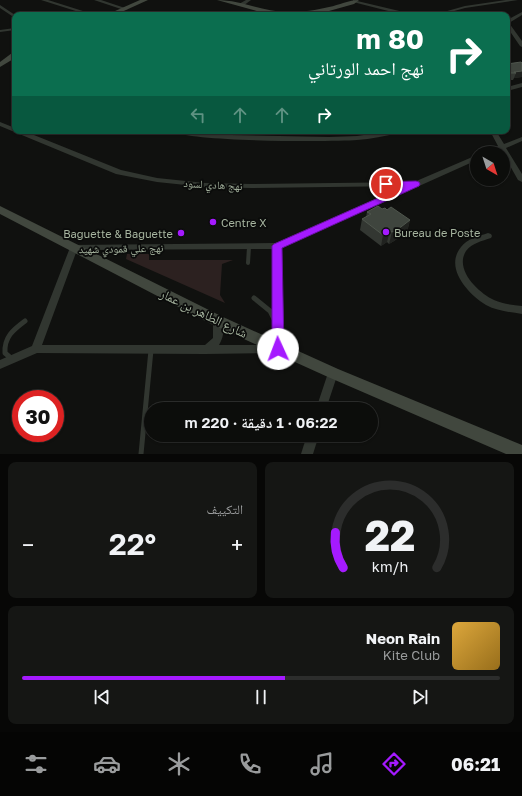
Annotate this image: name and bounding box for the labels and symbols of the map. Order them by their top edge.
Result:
north arrow [470,146,510,186]
pin [369,167,403,201]
street label: نهج هادي لسود [183,176,243,195]
place label: Centre X [221,216,267,229]
marker: Centre X [208,217,218,227]
place label: Bureau de Poste [394,226,480,239]
place label: Baguette & Baguette [63,227,173,240]
marker: Bureau de Poste [381,227,391,237]
marker: Baguette & Baguette [176,228,186,238]
street label: نهج علي قمودي شهيد [78,241,164,258]
street label: شارع الطاهر بن عمار [156,285,250,343]
position arrow [257,328,299,370]
speed limit sign: 30 [12,390,64,442]

